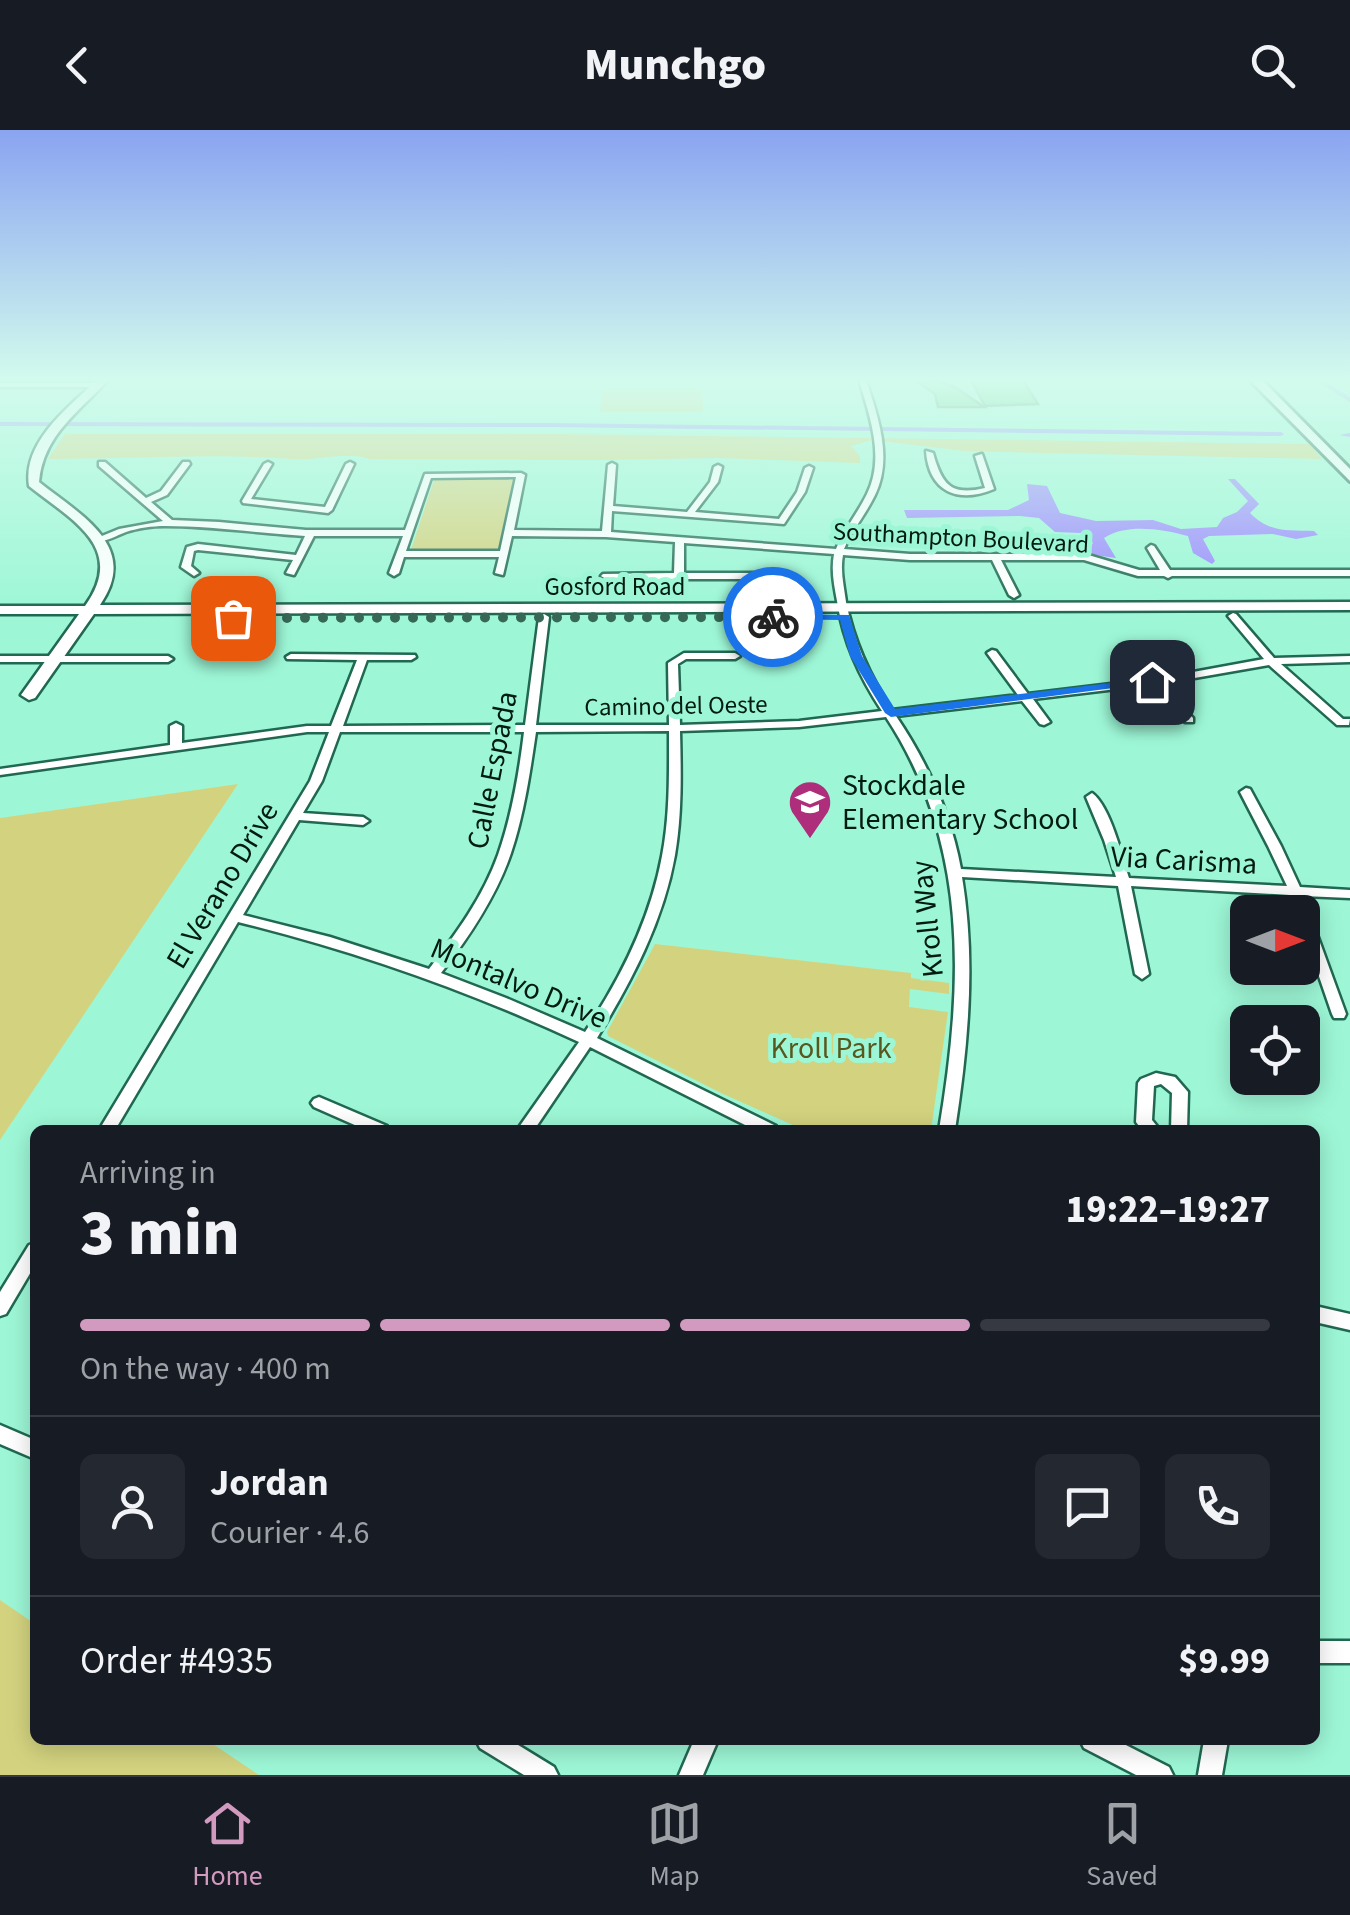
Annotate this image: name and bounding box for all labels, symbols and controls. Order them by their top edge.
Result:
text: Munchgo [584,33,766,97]
icon: back [50,38,105,93]
icon: search [1245,38,1300,93]
street label: Southampton Boulevard [832,513,1090,563]
courier [723,567,823,667]
street label: Gosford Road [545,569,685,605]
pin [191,576,276,661]
icon: bike [746,590,801,645]
icon: bag [206,591,261,646]
pin [1110,640,1195,725]
icon: home [1125,655,1180,710]
street label: Camino del Oeste [584,686,768,726]
street label: Calle Espada [456,687,529,853]
place label: Stockdale Elementary School [842,764,1079,841]
school or university icon: Stockdale Elementary School [787,779,833,840]
street label: El Verano Drive [156,794,289,977]
street label: Via Carisma [1110,835,1258,886]
street label: Kroll Way [900,858,955,980]
north arrow [1230,895,1320,985]
map controls [1230,895,1320,1095]
street label: Montalvo Drive [424,927,614,1040]
button: locate [1230,1005,1320,1095]
park label: Kroll Park [770,1027,892,1070]
text: Arriving in [80,1150,216,1196]
text: 19:22–19:27 [1066,1183,1270,1237]
text: 3 min [80,1187,240,1280]
text: On the way · 400 m [80,1346,331,1392]
button: person [80,1454,185,1559]
button: chat [1035,1454,1140,1559]
button: phone [1165,1454,1270,1559]
text: Jordan [210,1456,329,1510]
text: Courier · 4.6 [210,1510,370,1556]
text: Order #4935 [80,1634,273,1688]
text: $9.99 [1178,1634,1270,1688]
tab: Home [192,1796,263,1896]
tab: Map [647,1796,702,1896]
tab: Saved [1086,1796,1158,1896]

